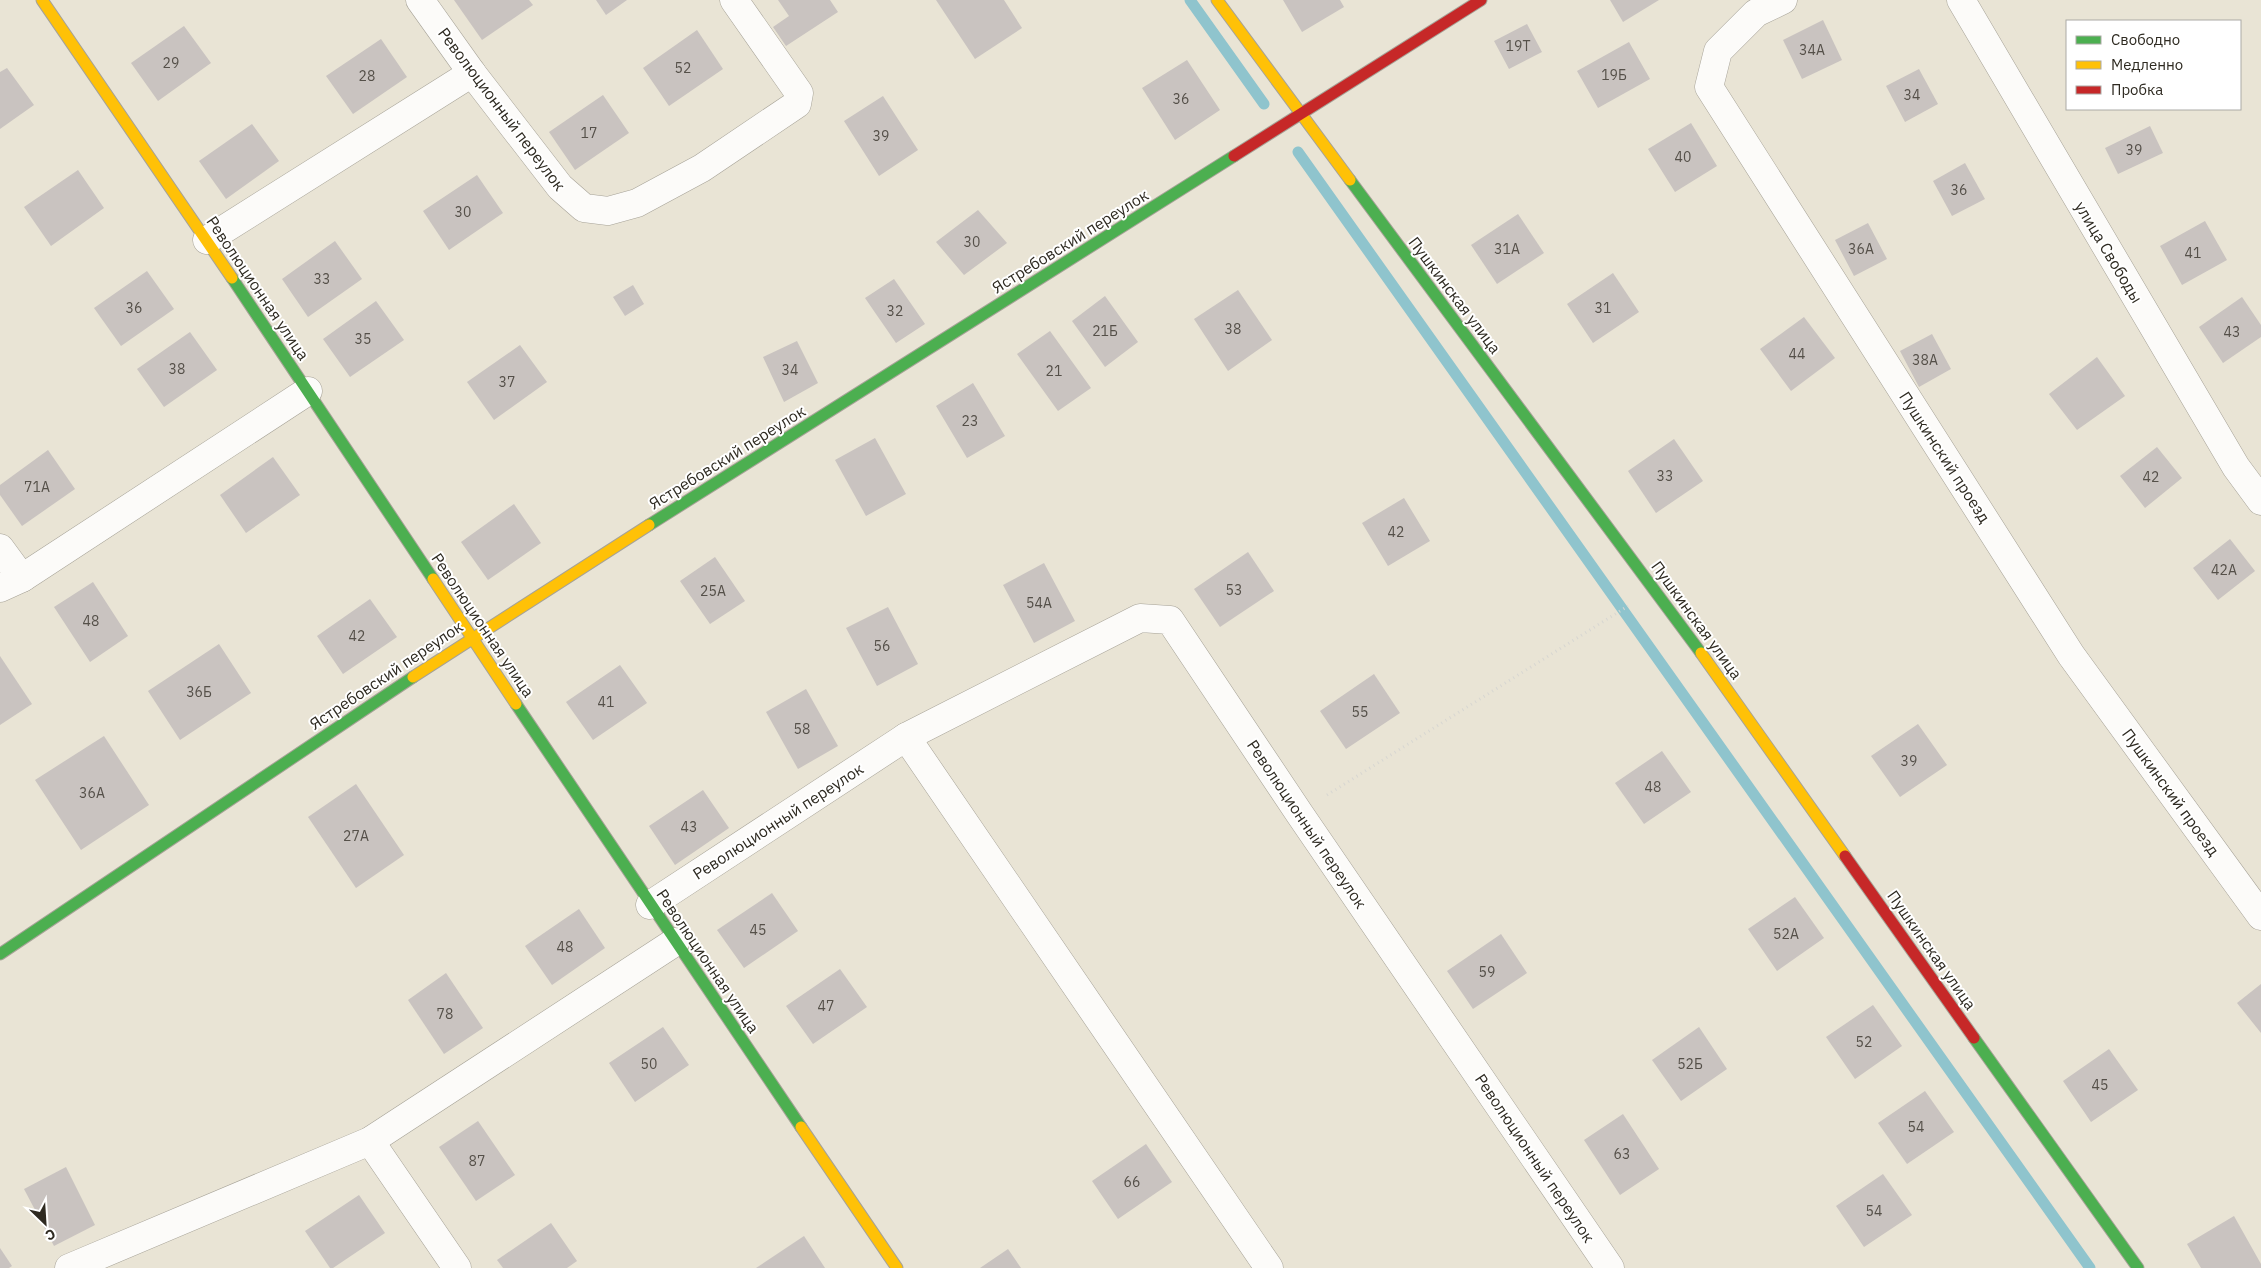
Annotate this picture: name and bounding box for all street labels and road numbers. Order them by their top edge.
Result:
street label: Революционный переулок [434,23,570,195]
street label: Ястребовский переулок [988,184,1152,297]
street label: улица Свободы [2071,198,2147,306]
street label: Революционная улица [202,212,314,364]
street label: Пушкинская улица [1404,233,1506,358]
street label: Пушкинский проезд [1895,388,1995,527]
street label: Ястребовский переулок [645,400,809,513]
street label: Революционная улица [427,549,539,701]
street label: Пушкинская улица [1647,557,1747,683]
street label: Ястребовский переулок [305,616,467,734]
street label: Пушкинский проезд [2118,724,2224,860]
street label: Революционный переулок [1243,736,1371,912]
street label: Революционный переулок [689,758,867,884]
street label: Революционная улица [652,885,764,1037]
street label: Пушкинская улица [1883,886,1981,1014]
street label: Революционный переулок [1471,1070,1599,1246]

